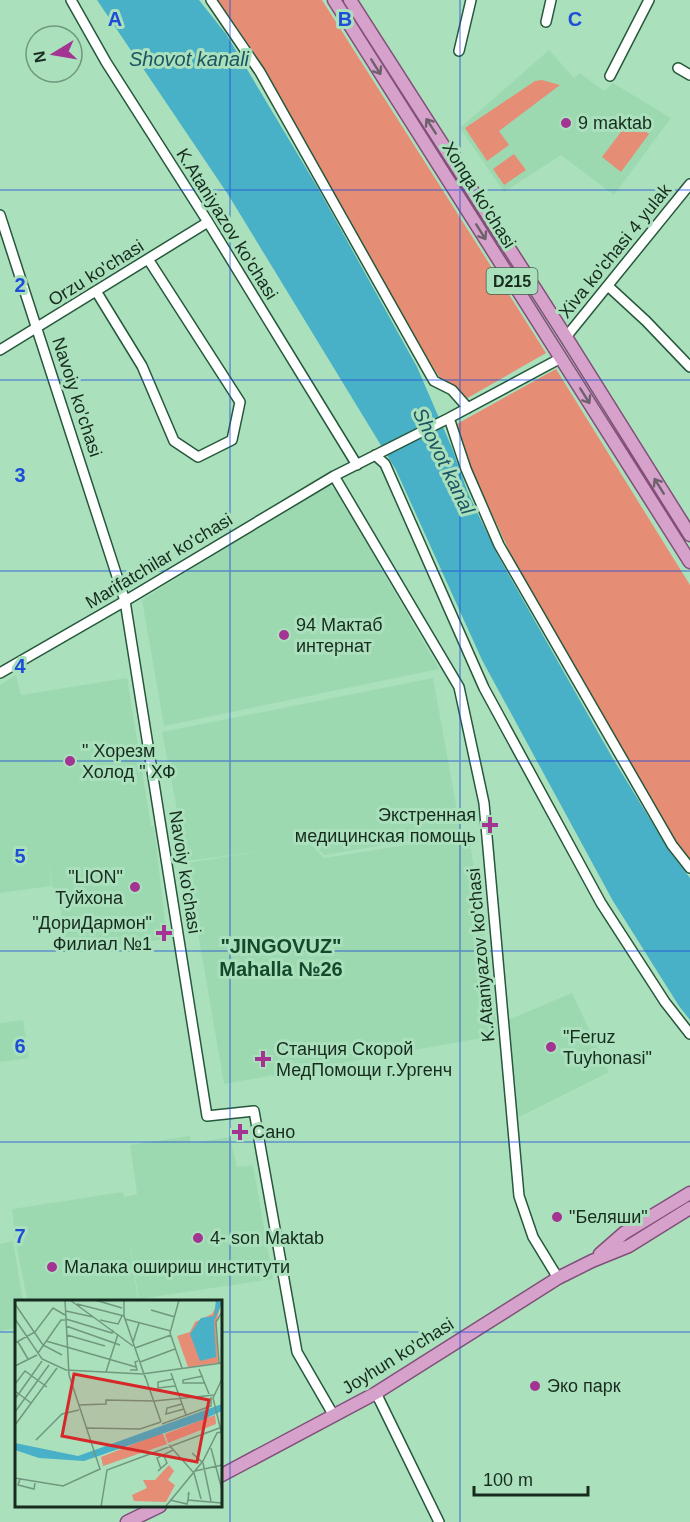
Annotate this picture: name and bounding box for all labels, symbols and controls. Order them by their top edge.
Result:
text: A [108,8,122,30]
text: B [338,8,352,30]
text: C [568,8,582,30]
north arrow [24,24,84,84]
water label: Shovot kanali [129,48,250,70]
text: N [30,49,49,64]
one-way arrow [371,58,383,75]
place label: 9 maktab [578,113,652,133]
marker: 9 maktab [559,116,573,130]
one-way arrow [424,118,436,135]
street label: Xonqa ko'chasi [438,138,520,252]
street label: K.Ataniyazov ko'chasi [172,145,282,303]
street label: Xiva ko'chasi 4 yulak [555,179,676,322]
one-way arrow [475,223,487,240]
street label: Orzu ko'chasi [45,236,147,310]
road number: D215 [486,268,538,294]
text: 2 [14,274,26,296]
street label: Navoiy ko'chasi [48,335,106,459]
one-way arrow [579,388,592,405]
water label: Shovot kanal [409,404,479,518]
text: 3 [14,464,26,486]
one-way arrow [652,478,664,495]
street label: Marifatchilar ko'chasi [82,509,236,613]
place label: 94 Мактаб интернат [296,615,383,656]
marker: 94 Мактаб интернат [277,628,291,642]
text: 4 [14,655,26,677]
place label: " Хорезм Холод " ХФ [82,741,176,782]
marker: " Хорезм Холод " ХФ [63,754,77,768]
place label: Экстренная медицинская помощь [295,805,476,846]
street label: Navoiy ko'chasi [165,809,205,935]
marker: Экстренная медицинская помощь [481,816,499,834]
text: 5 [14,845,26,867]
place label: "LION" Туйхона [55,867,124,908]
street label: K.Ataniyazov ko'chasi [463,867,499,1043]
marker: "LION" Туйхона [128,880,142,894]
place label: "ДориДармон" Филиал №1 [32,913,152,954]
marker: "ДориДармон" Филиал №1 [157,926,171,940]
district label: "JINGOVUZ" Mahalla №26 [219,935,343,980]
place label: "Feruz Tuyhonasi" [563,1027,652,1068]
text: 6 [14,1035,26,1057]
place label: Станция Скорой МедПомощи г.Ургенч [276,1039,452,1080]
marker: "Feruz Tuyhonasi" [544,1040,558,1054]
marker: Станция Скорой МедПомощи г.Ургенч [254,1050,272,1068]
place label: Сано [252,1122,295,1142]
marker: Сано [233,1125,247,1139]
place label: "Беляши" [569,1207,648,1227]
marker: "Беляши" [550,1210,564,1224]
text: 7 [14,1225,26,1247]
place label: 4- son Maktab [210,1228,324,1248]
marker: 4- son Maktab [191,1231,205,1245]
place label: Малака ошириш институти [64,1257,290,1277]
marker: Малака ошириш институти [45,1260,59,1274]
inset map [15,1300,222,1507]
street label: Joyhun ko'chasi [339,1314,457,1398]
place label: Эко парк [547,1376,621,1396]
marker: Эко парк [528,1379,542,1393]
scale bar [474,1459,588,1497]
text: 100 m [483,1470,533,1490]

